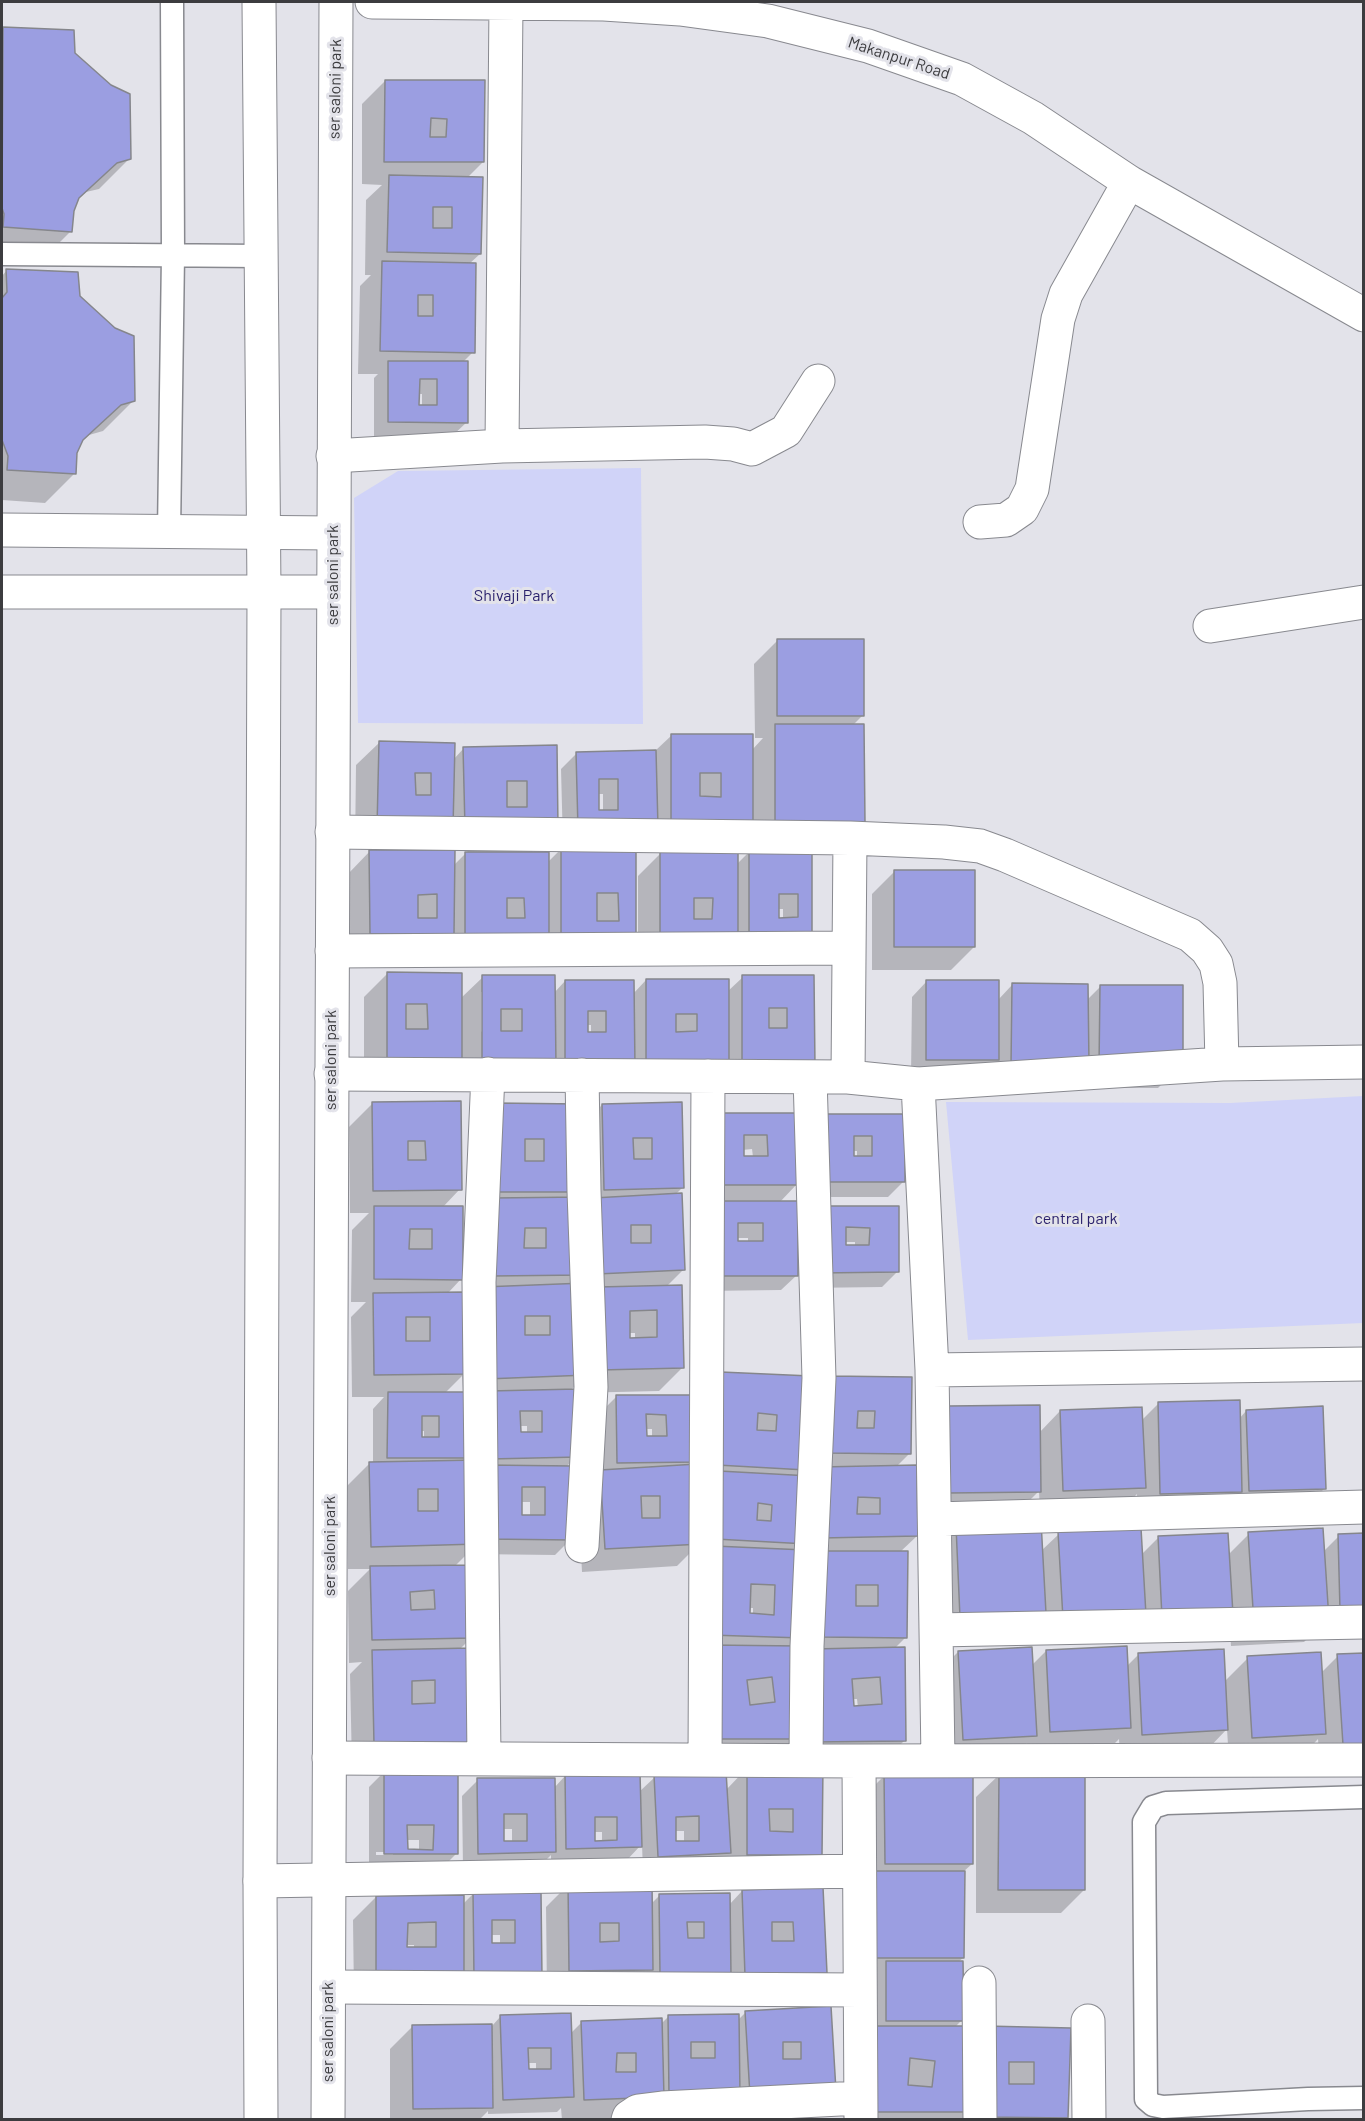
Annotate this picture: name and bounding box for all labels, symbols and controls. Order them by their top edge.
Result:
street label: Makanpur Road [846,32,952,84]
street label: ser saloni park [325,39,345,139]
street label: ser saloni park [323,525,343,625]
park label: Shivaji Park [474,586,554,606]
street label: ser saloni park [321,1010,341,1110]
park label: central park [1035,1209,1117,1229]
street label: ser saloni park [320,1496,340,1596]
street label: ser saloni park [318,1982,338,2082]

